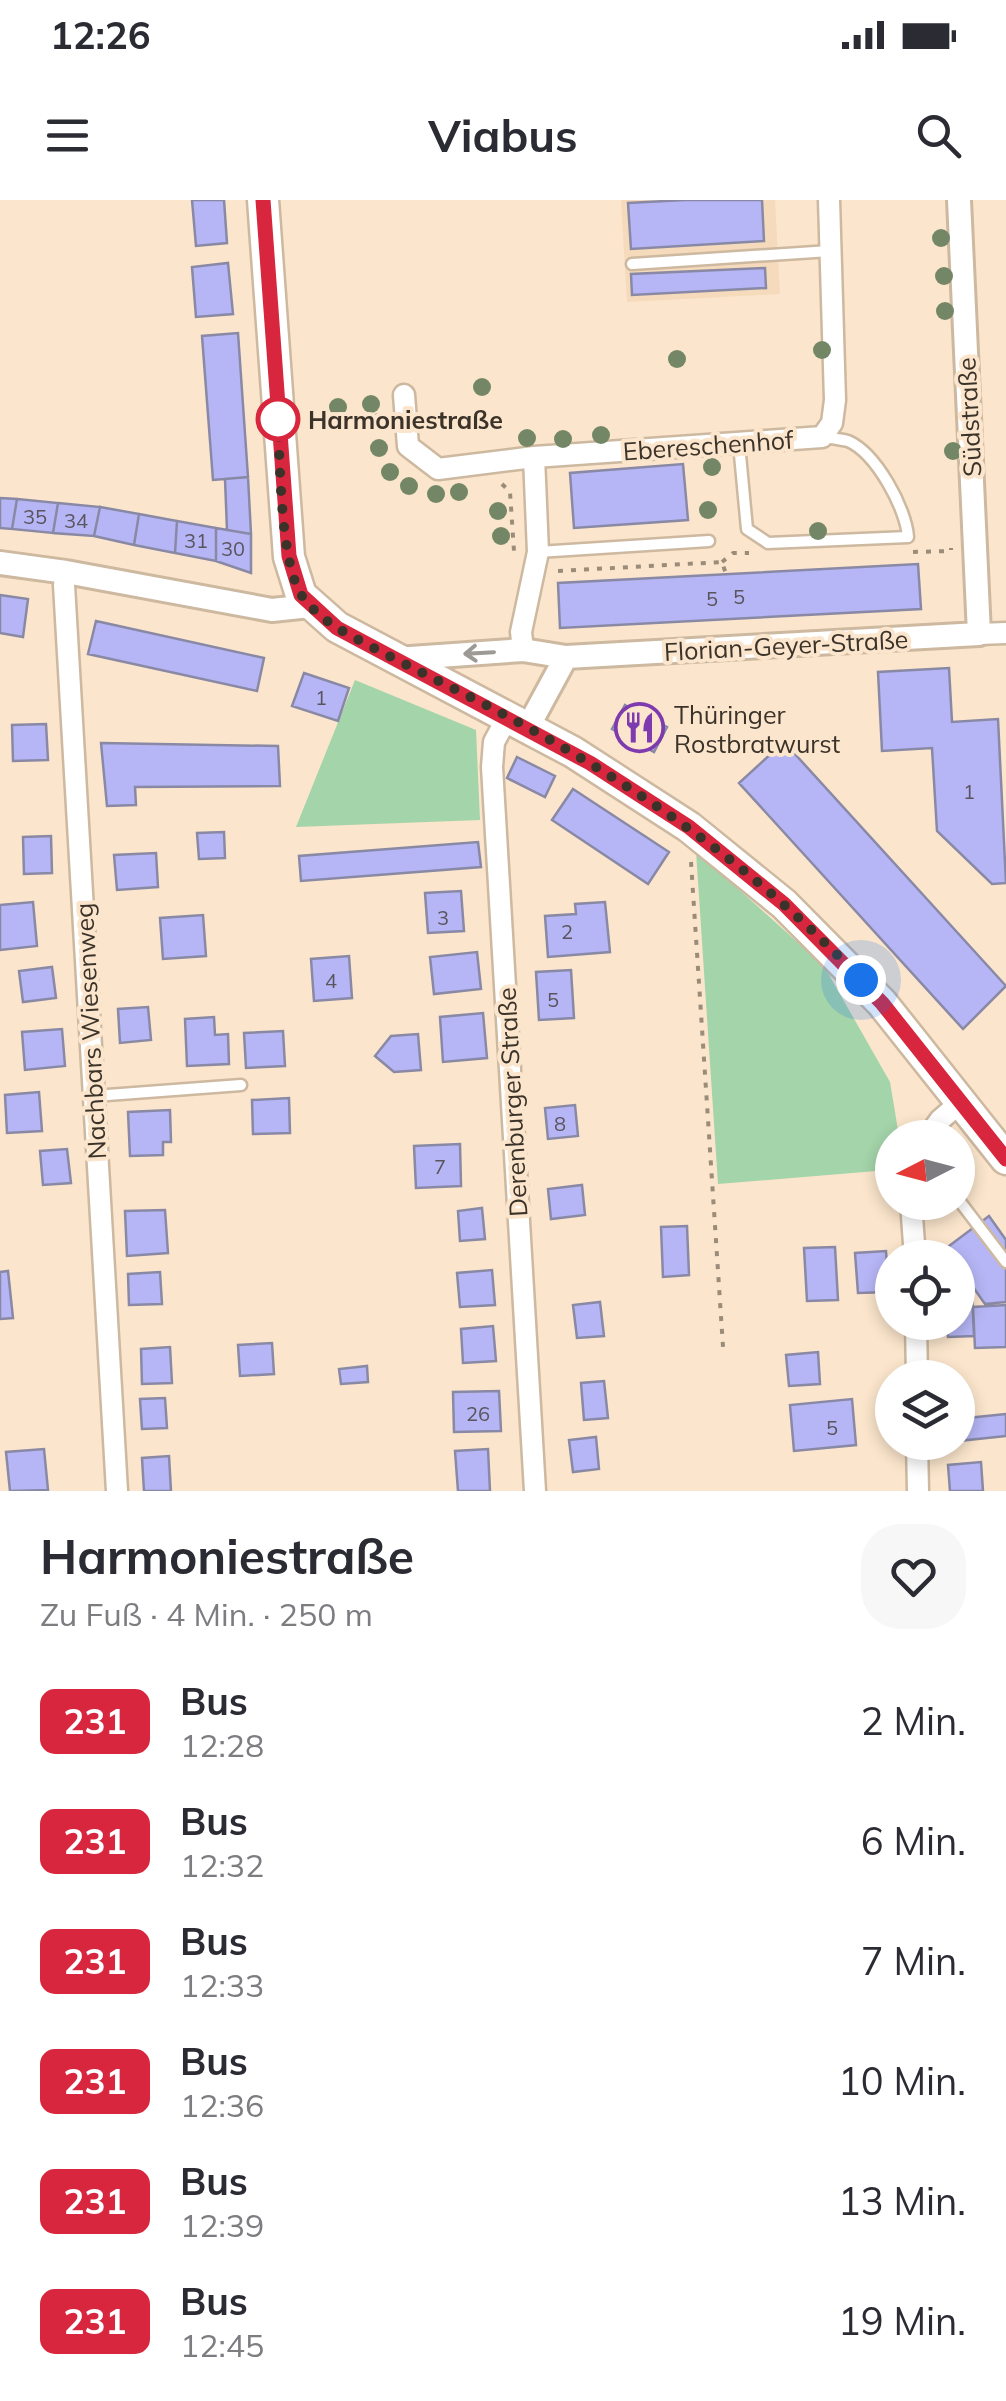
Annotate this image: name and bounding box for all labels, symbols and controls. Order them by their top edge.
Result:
text: 12:26 [50,11,151,59]
text: Viabus [428,107,578,163]
icon: menu [40,108,95,163]
icon: search [911,108,966,163]
street label: Südstraße [950,357,988,477]
marker: Harmoniestraße [257,398,299,440]
place label: Harmoniestraße [308,404,503,435]
street label: Ebereschenhof [622,424,795,466]
house number: 35 [23,504,47,529]
house number: 34 [64,508,88,533]
house number: 31 [184,528,208,553]
house number: 30 [221,536,245,561]
house number: 5 [733,584,745,609]
house number: 5 [706,586,718,611]
street label: Florian-Geyer-Straße [663,623,909,667]
one-way arrow [464,644,496,663]
house number: 1 [315,685,327,710]
place label: Thüringer Rostbratwurst [674,699,841,759]
restaurant icon: Thüringer Rostbratwurst [613,702,665,754]
house number: 1 [963,779,975,804]
street label: Nachbars Wiesenweg [68,902,112,1160]
house number: 3 [437,905,449,930]
house number: 2 [561,919,573,944]
your location [836,955,886,1005]
house number: 4 [325,968,337,993]
street label: Derenburger Straße [491,986,533,1218]
house number: 5 [547,987,559,1012]
house number: 8 [554,1111,566,1136]
north arrow [875,1120,975,1220]
map controls [875,1120,975,1460]
house number: 7 [434,1154,446,1179]
button: locate [875,1240,975,1340]
button: layers [875,1360,975,1460]
house number: 26 [466,1401,490,1426]
house number: 5 [826,1415,838,1440]
button: heart [861,1524,966,1629]
text: Harmoniestraße [40,1526,414,1586]
text: Zu Fuß · 4 Min. · 250 m [40,1594,373,1634]
text: Bus [180,1677,248,1725]
text: 2 Min. [861,1697,966,1745]
text: 231 [63,1699,127,1743]
text: 12:28 [180,1725,264,1765]
text: Bus [180,1797,248,1845]
text: 6 Min. [861,1817,966,1865]
text: 231 [63,1819,127,1863]
text: 12:32 [180,1845,264,1885]
text: Bus [180,1917,248,1965]
text: 7 Min. [861,1937,966,1985]
text: 231 [63,1939,127,1983]
text: 12:33 [180,1965,264,2005]
text: Bus [180,2037,248,2085]
text: 10 Min. [838,2057,966,2105]
text: 231 [63,2059,127,2103]
text: 12:36 [180,2085,264,2125]
text: Bus [180,2157,248,2205]
text: 13 Min. [838,2177,966,2225]
text: 231 [63,2179,127,2223]
text: 12:39 [180,2205,264,2245]
text: Bus [180,2277,248,2325]
text: 19 Min. [838,2297,966,2345]
text: 231 [63,2299,127,2343]
text: 12:45 [180,2325,264,2365]

